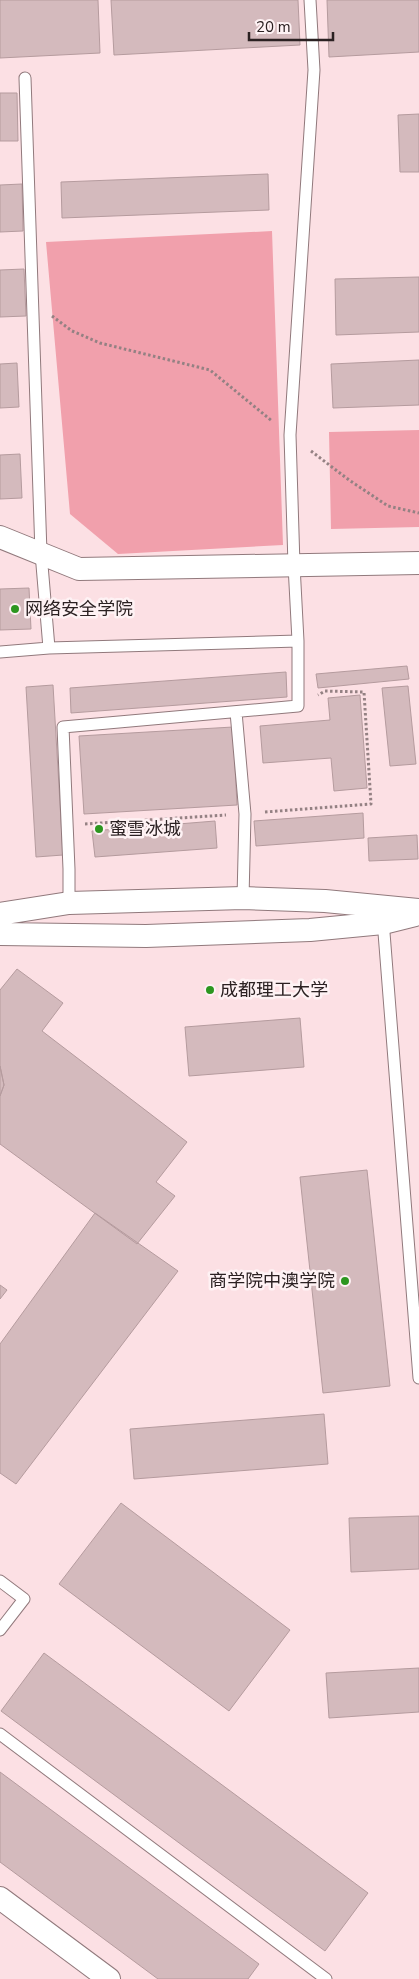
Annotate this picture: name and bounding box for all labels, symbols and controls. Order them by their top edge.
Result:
scale bar [249,10,333,42]
text: 20 m [256,17,291,37]
place label: 网络安全学院 [25,597,133,621]
marker: 网络安全学院 [9,603,21,615]
place label: 蜜雪冰城 [109,817,181,841]
marker: 蜜雪冰城 [93,823,105,835]
place label: 成都理工大学 [220,978,328,1002]
marker: 成都理工大学 [204,984,216,996]
place label: 商学院中澳学院 [209,1269,335,1293]
marker: 商学院中澳学院 [339,1275,351,1287]

